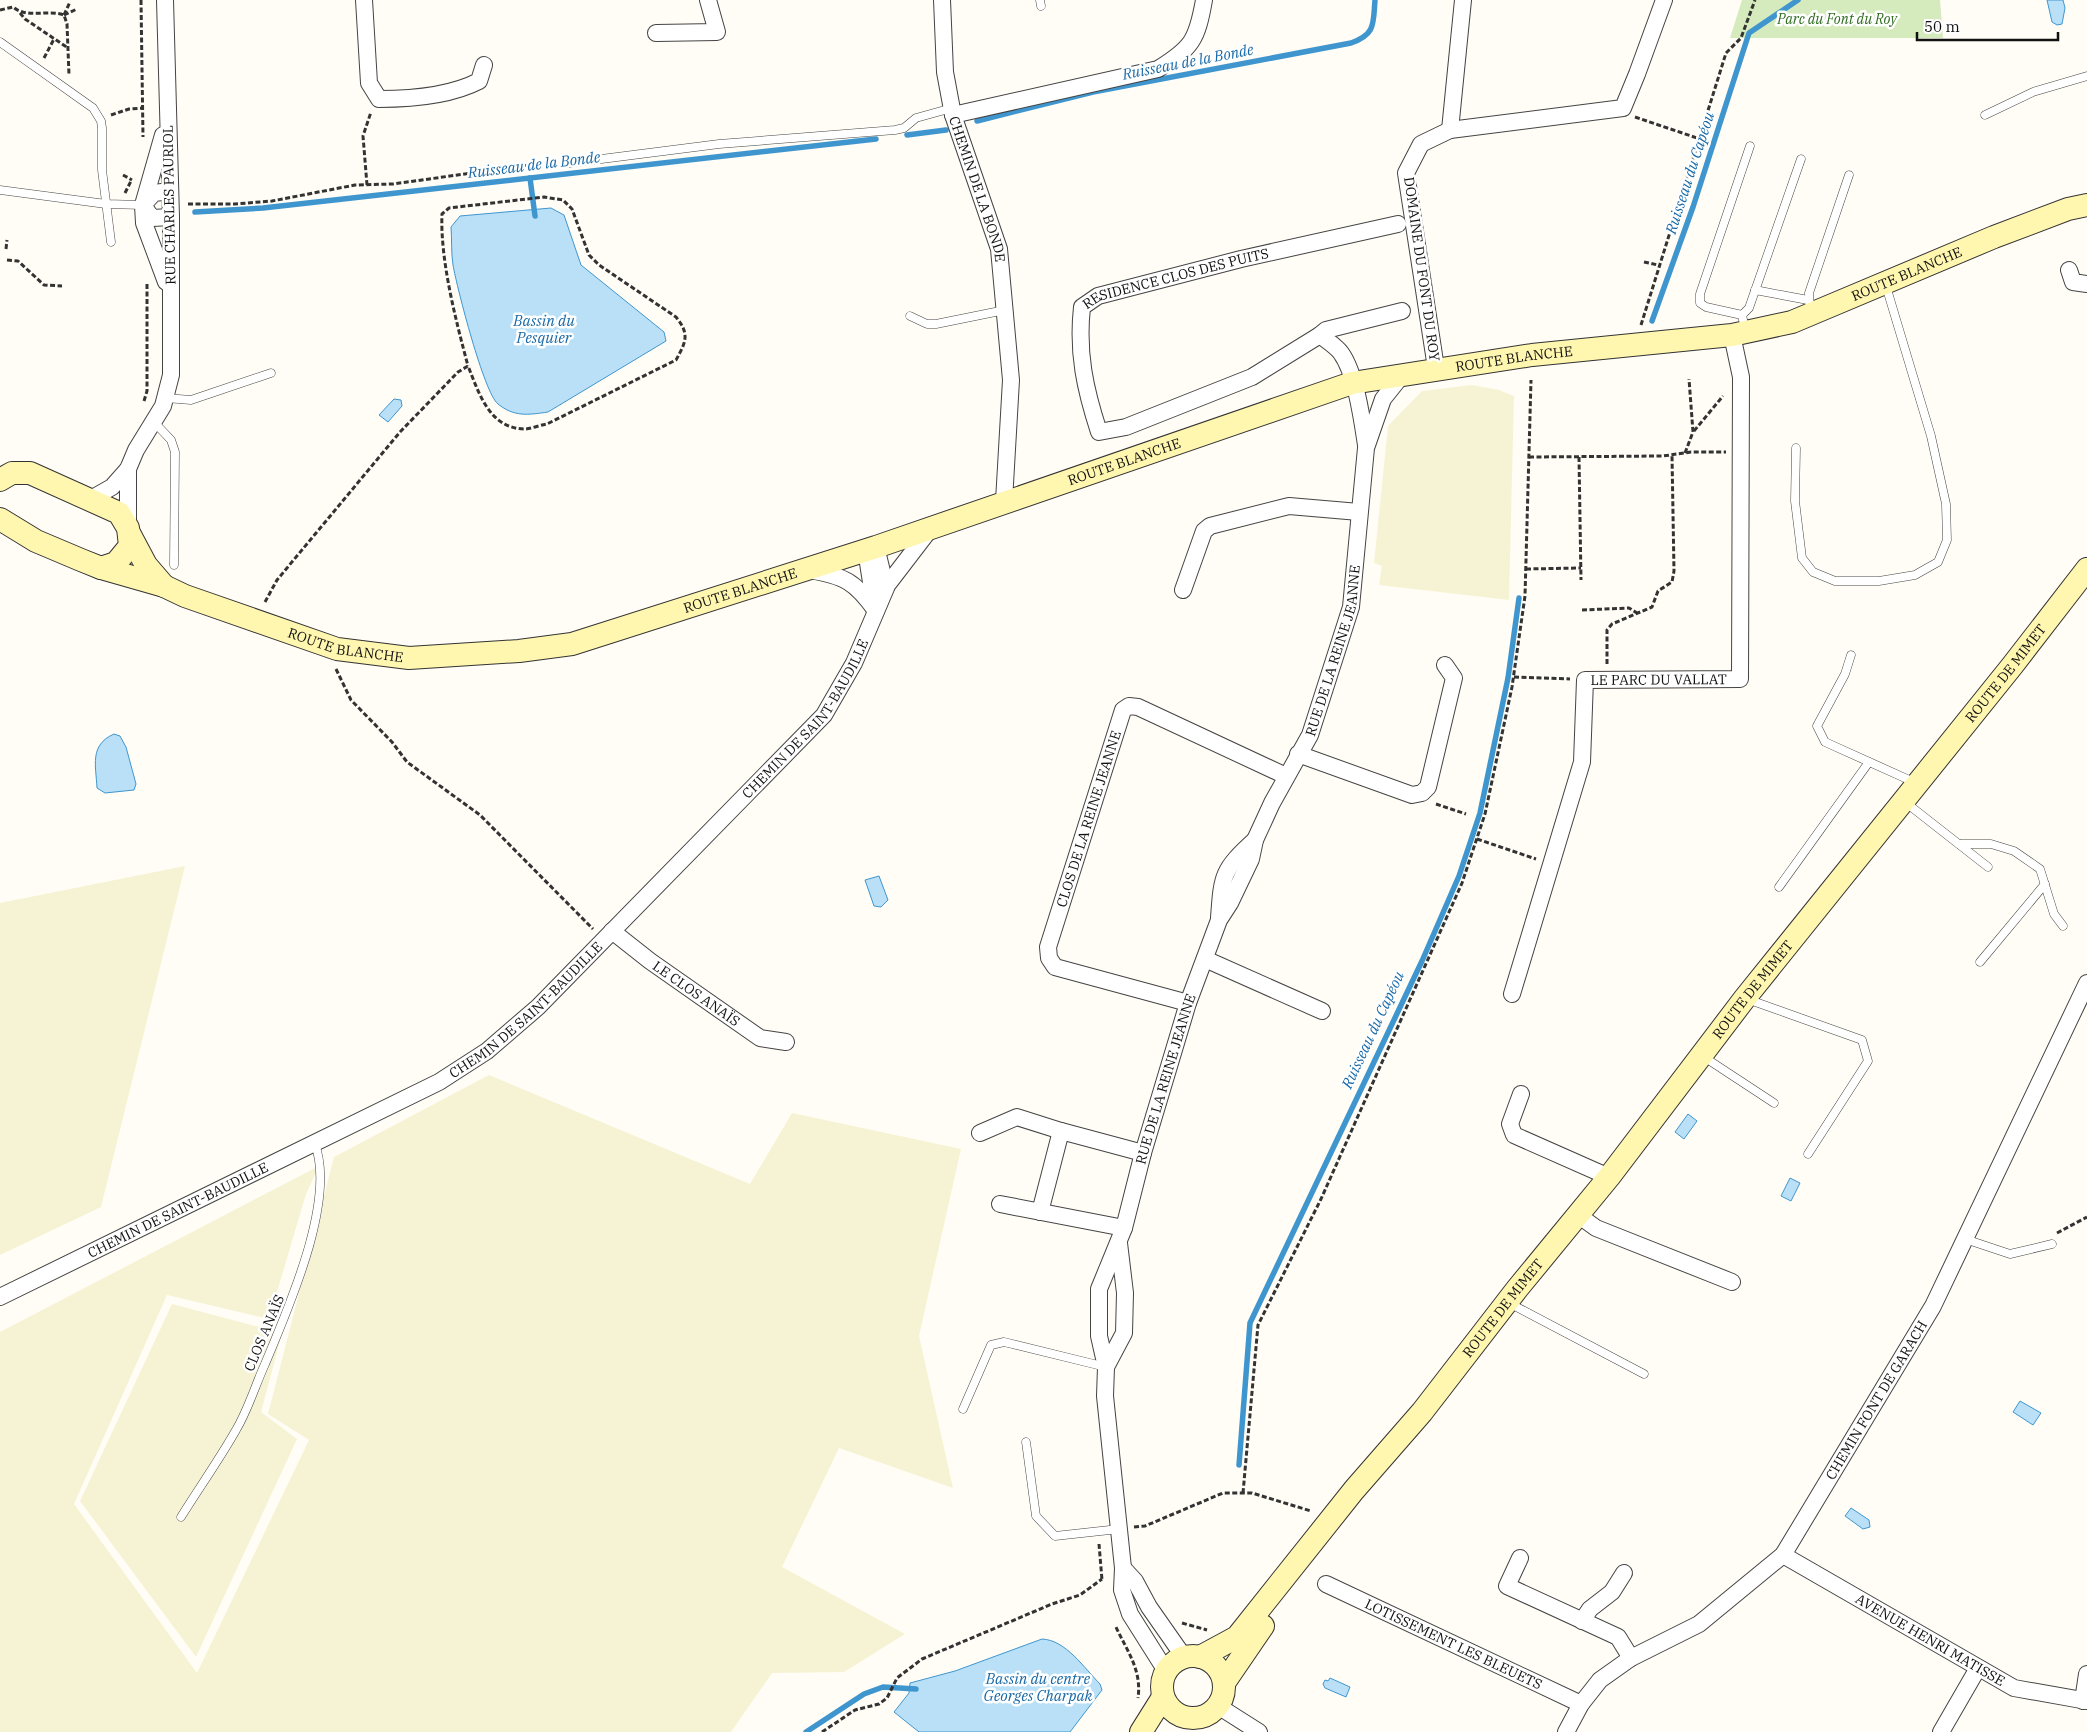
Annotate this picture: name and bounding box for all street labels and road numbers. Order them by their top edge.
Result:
street label: CHEMIN DE LA BONDE [945,114,1009,263]
street label: RUE CHARLES PAURIOL [159,125,179,285]
street label: DOMAINE DU FONT DU ROY [1400,176,1444,363]
street label: ROUTE BLANCHE [1848,243,1965,305]
street label: RESIDENCE CLOS DES PUITS [1079,244,1270,313]
street label: ROUTE BLANCHE [1454,342,1574,376]
street label: ROUTE BLANCHE [1065,434,1183,489]
street label: ROUTE BLANCHE [681,564,799,617]
street label: RUE DE LA REINE JEANNE [1301,564,1364,738]
street label: ROUTE DE MIMET [1961,620,2050,726]
street label: ROUTE BLANCHE [285,624,405,666]
street label: CHEMIN DE SAINT-BAUDILLE [738,636,872,802]
street label: LE PARC DU VALLAT [1590,670,1727,689]
street label: CLOS DE LA REINE JEANNE [1052,728,1125,910]
street label: ROUTE DE MIMET [1708,936,1797,1042]
street label: CHEMIN DE SAINT-BAUDILLE [446,938,606,1082]
street label: LE CLOS ANAÏS [649,957,743,1030]
street label: RUE DE LA REINE JEANNE [1131,991,1200,1166]
street label: CHEMIN DE SAINT-BAUDILLE [85,1158,271,1262]
street label: ROUTE DE MIMET [1458,1255,1547,1361]
street label: CLOS ANAÏS [240,1292,288,1374]
street label: CHEMIN FONT DE GARACH [1821,1317,1931,1483]
street label: AVENUE HENRI MATISSE [1852,1590,2008,1690]
street label: LOTISSEMENT LES BLEUETS [1362,1595,1545,1693]

